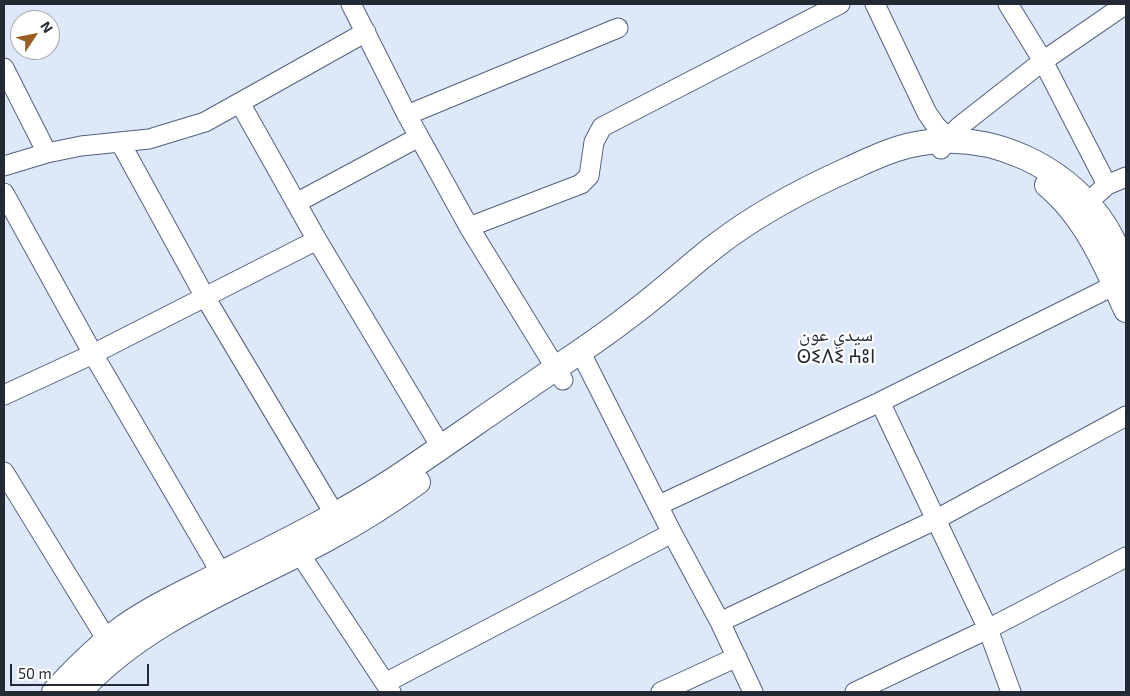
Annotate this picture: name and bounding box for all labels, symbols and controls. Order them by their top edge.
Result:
north arrow [10,10,60,60]
text: N [37,18,57,36]
district label: سيدي عون ⵙⵉⴷⵉ ⵄⵓⵏ [797,324,875,368]
scale bar [12,654,151,686]
text: 50 m [18,664,52,682]

